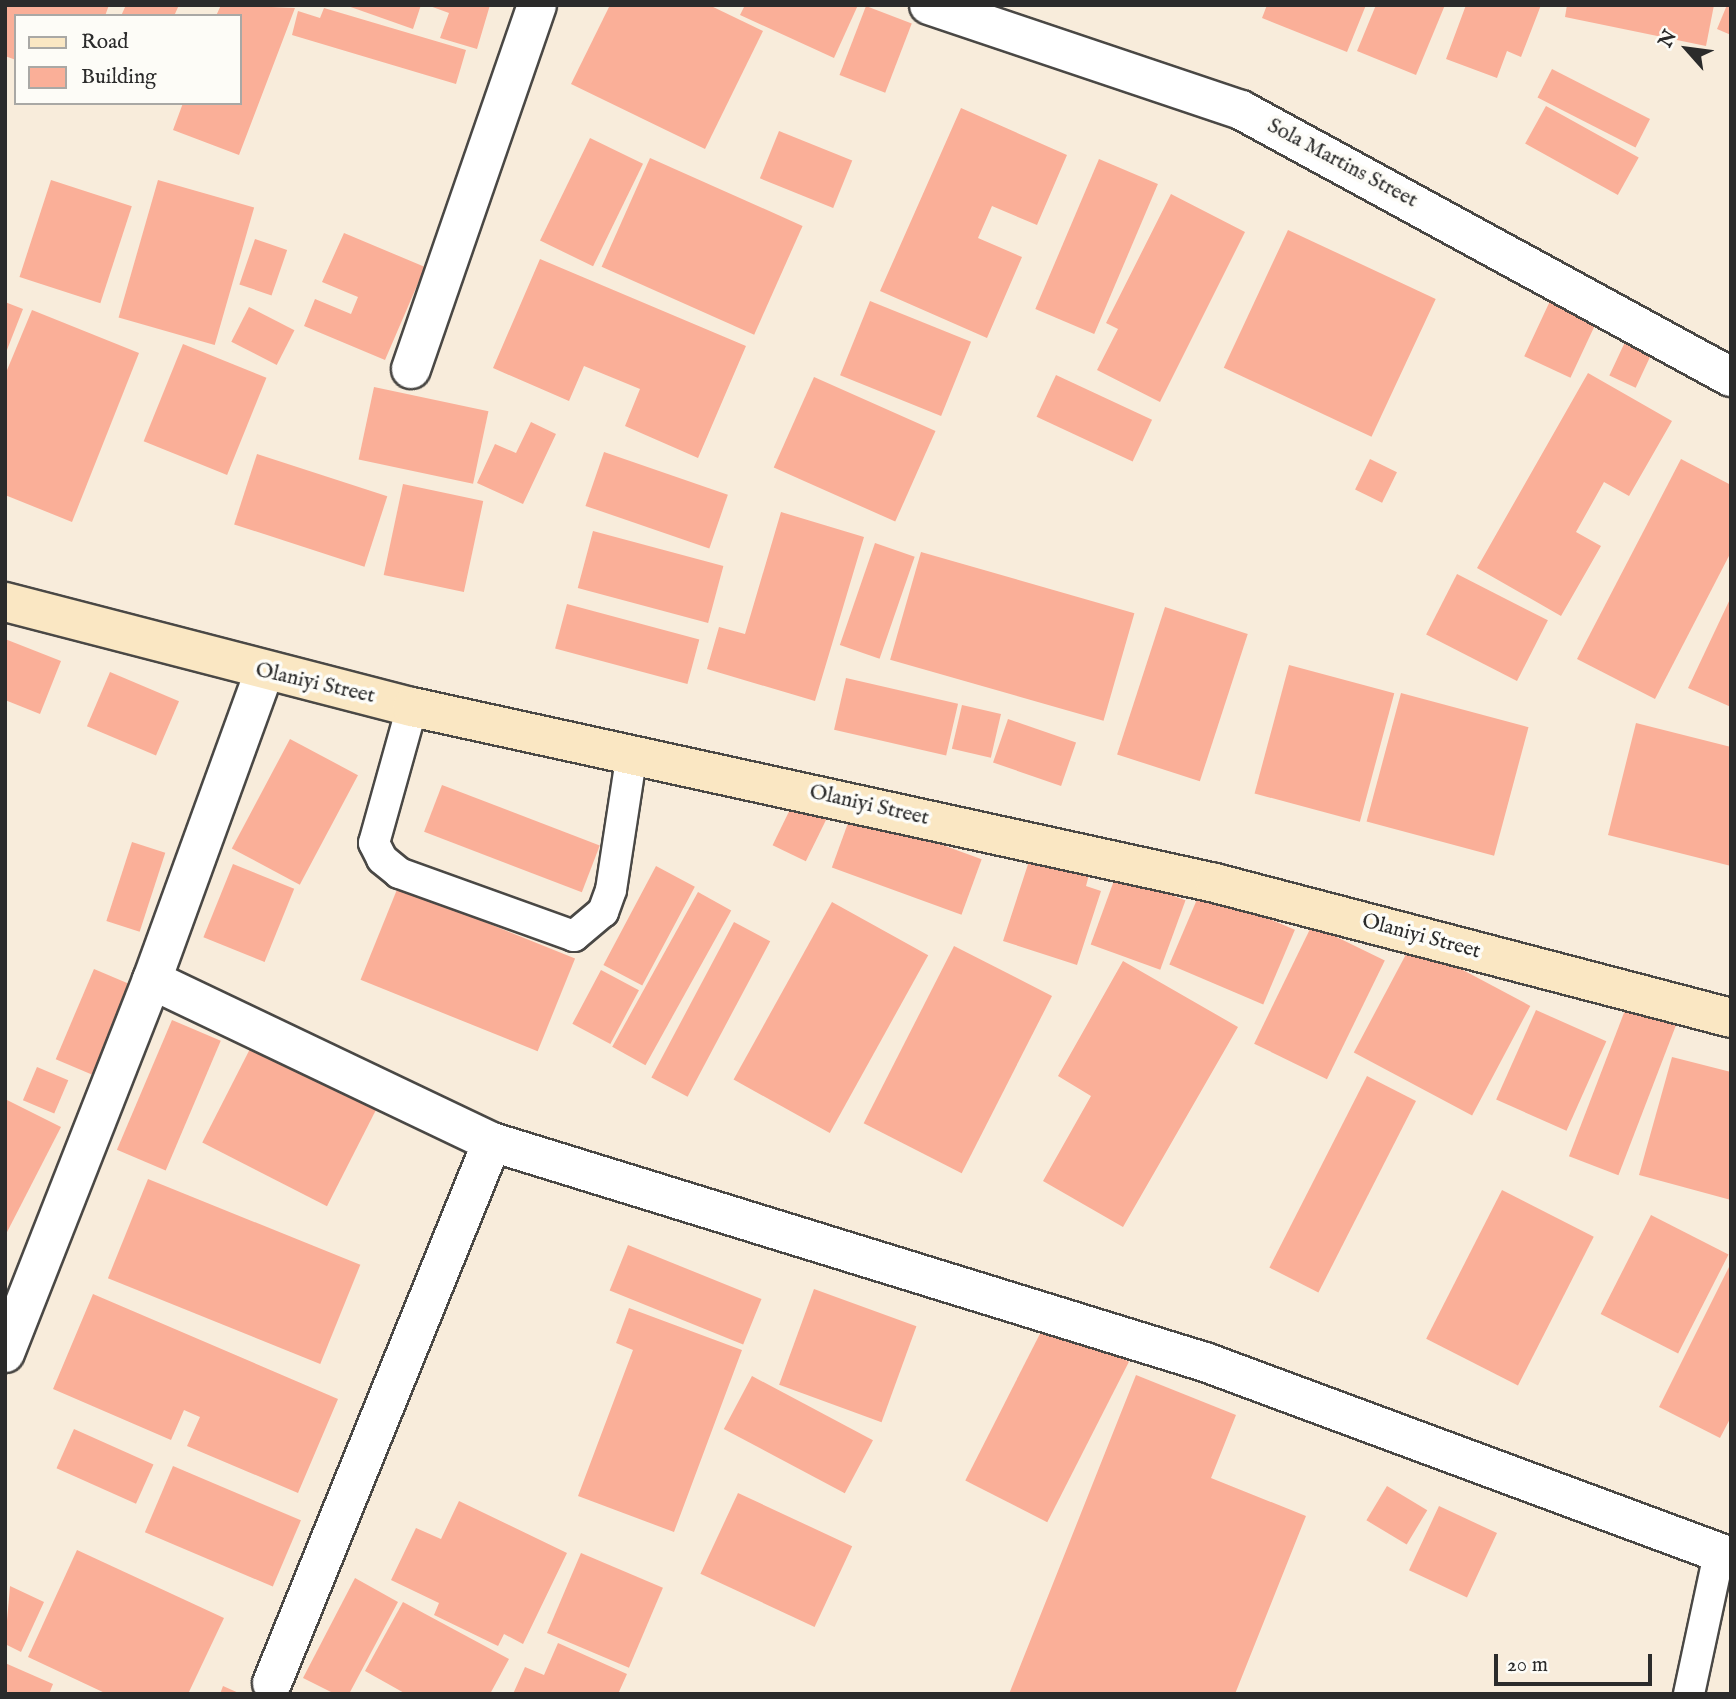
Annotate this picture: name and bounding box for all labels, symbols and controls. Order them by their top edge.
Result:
legend [14,14,242,105]
north arrow [1652,14,1722,84]
text: N [1654,26,1683,52]
text: Road [81,29,128,56]
text: Building [81,64,156,91]
street label: Sola Martins Street [1263,114,1421,214]
street label: Olaniyi Street [253,658,377,710]
street label: Olaniyi Street [807,780,931,832]
street label: Olaniyi Street [1359,909,1483,965]
scale bar [1498,1640,1656,1684]
text: 20 m [1507,1652,1548,1679]

